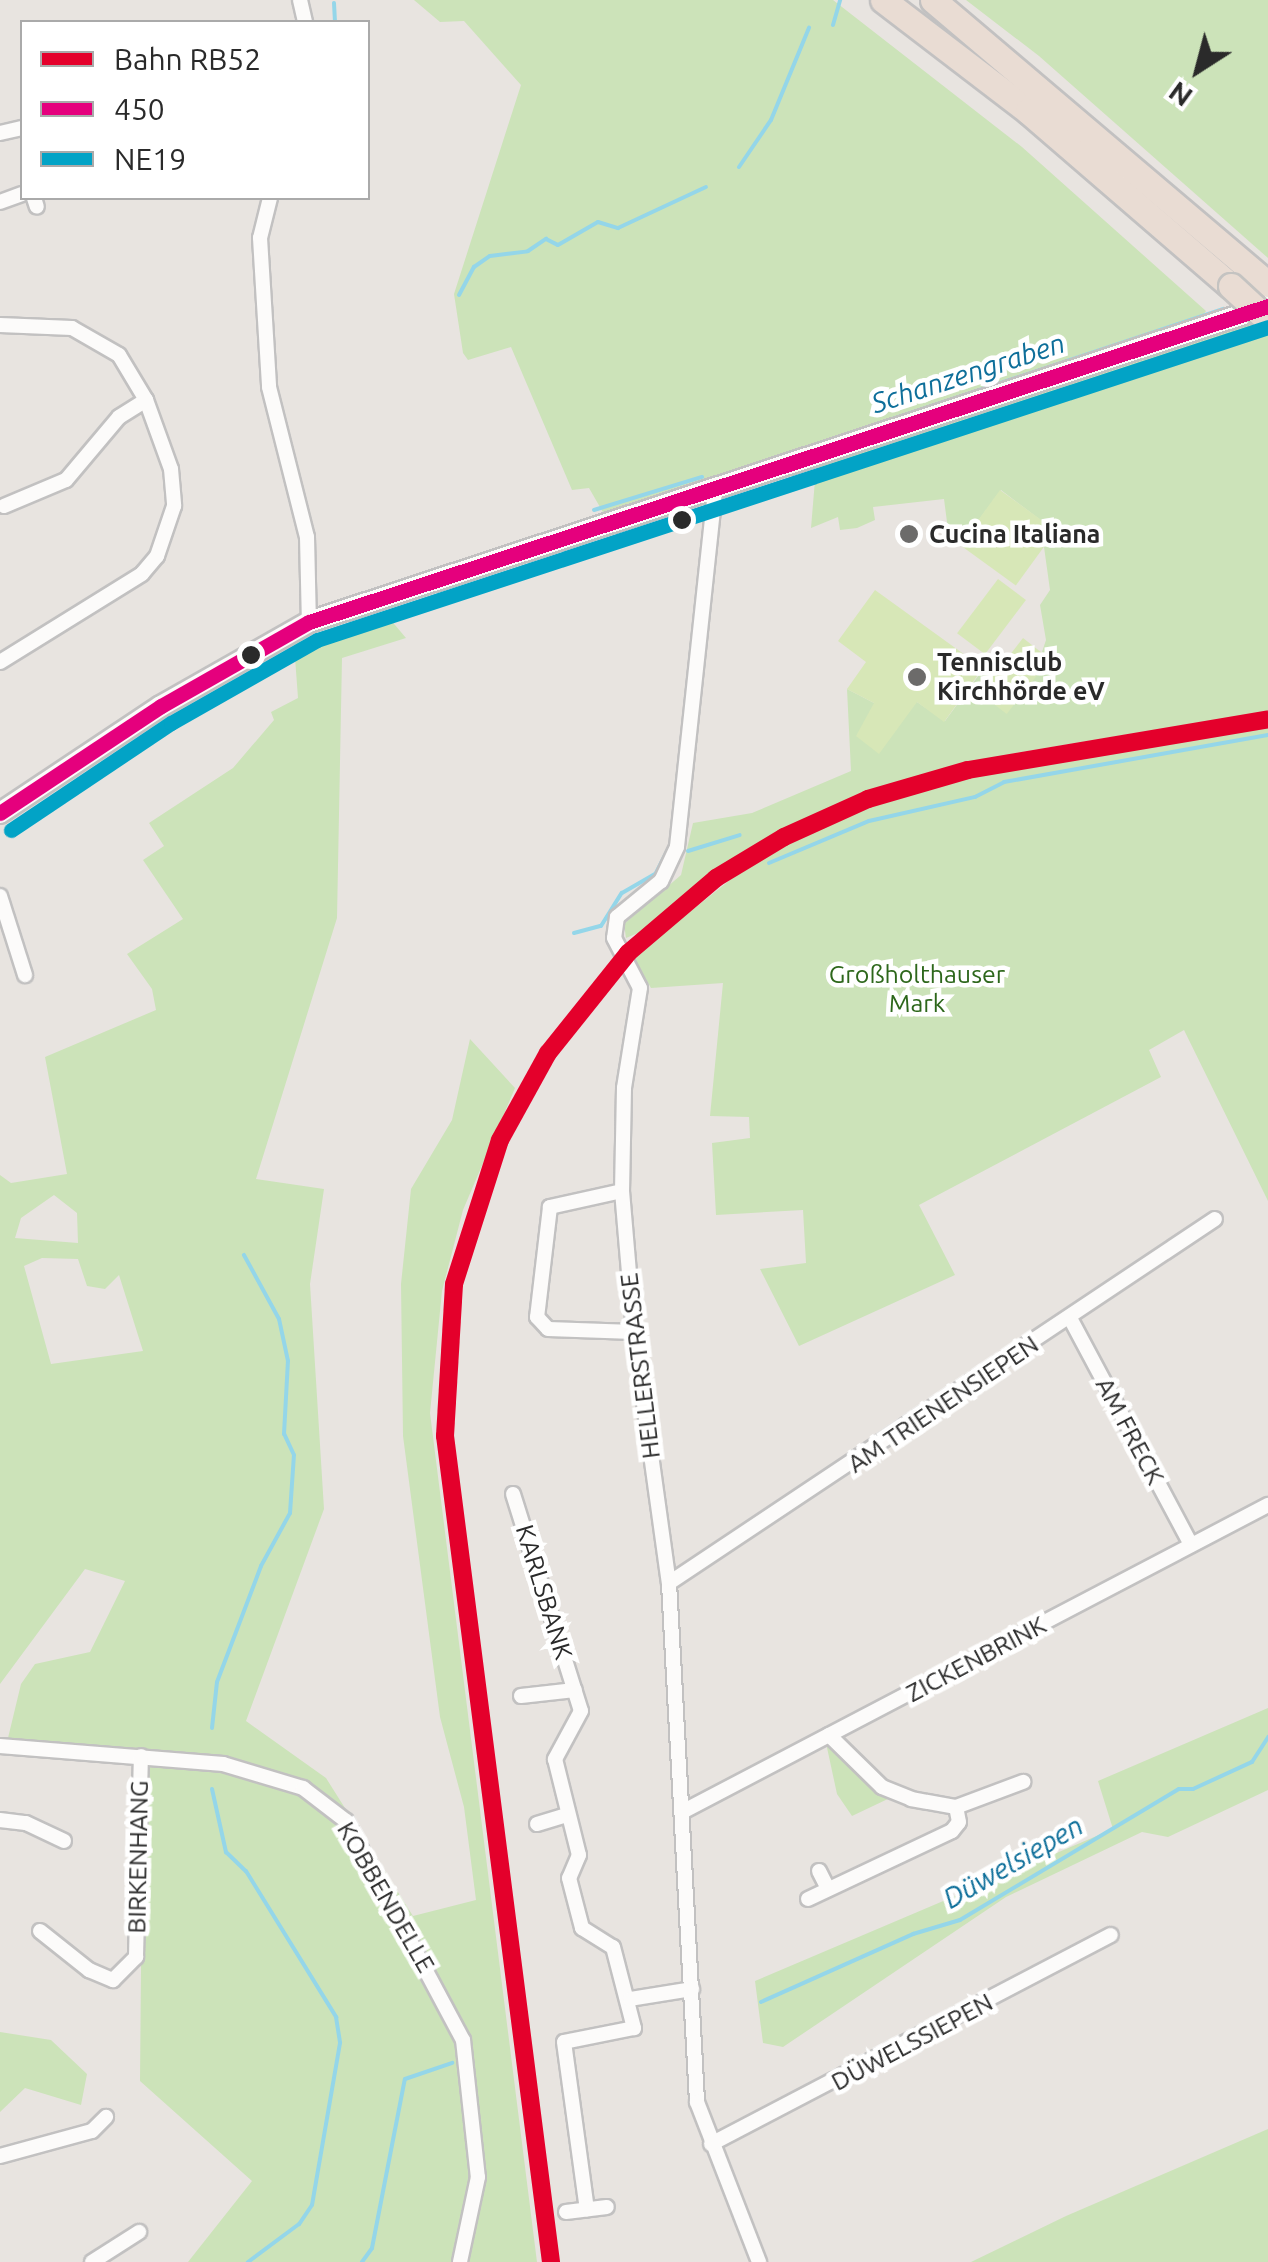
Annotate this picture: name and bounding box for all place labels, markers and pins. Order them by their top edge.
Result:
unlabelled marker [672,510,692,530]
place label: Cucina Italiana [929,519,1100,549]
marker: Cucina Italiana [898,523,920,545]
unlabelled marker [241,645,261,665]
place label: Tennisclub Kirchhörde eV [937,648,1105,707]
marker: Tennisclub Kirchhörde eV [906,666,928,688]

